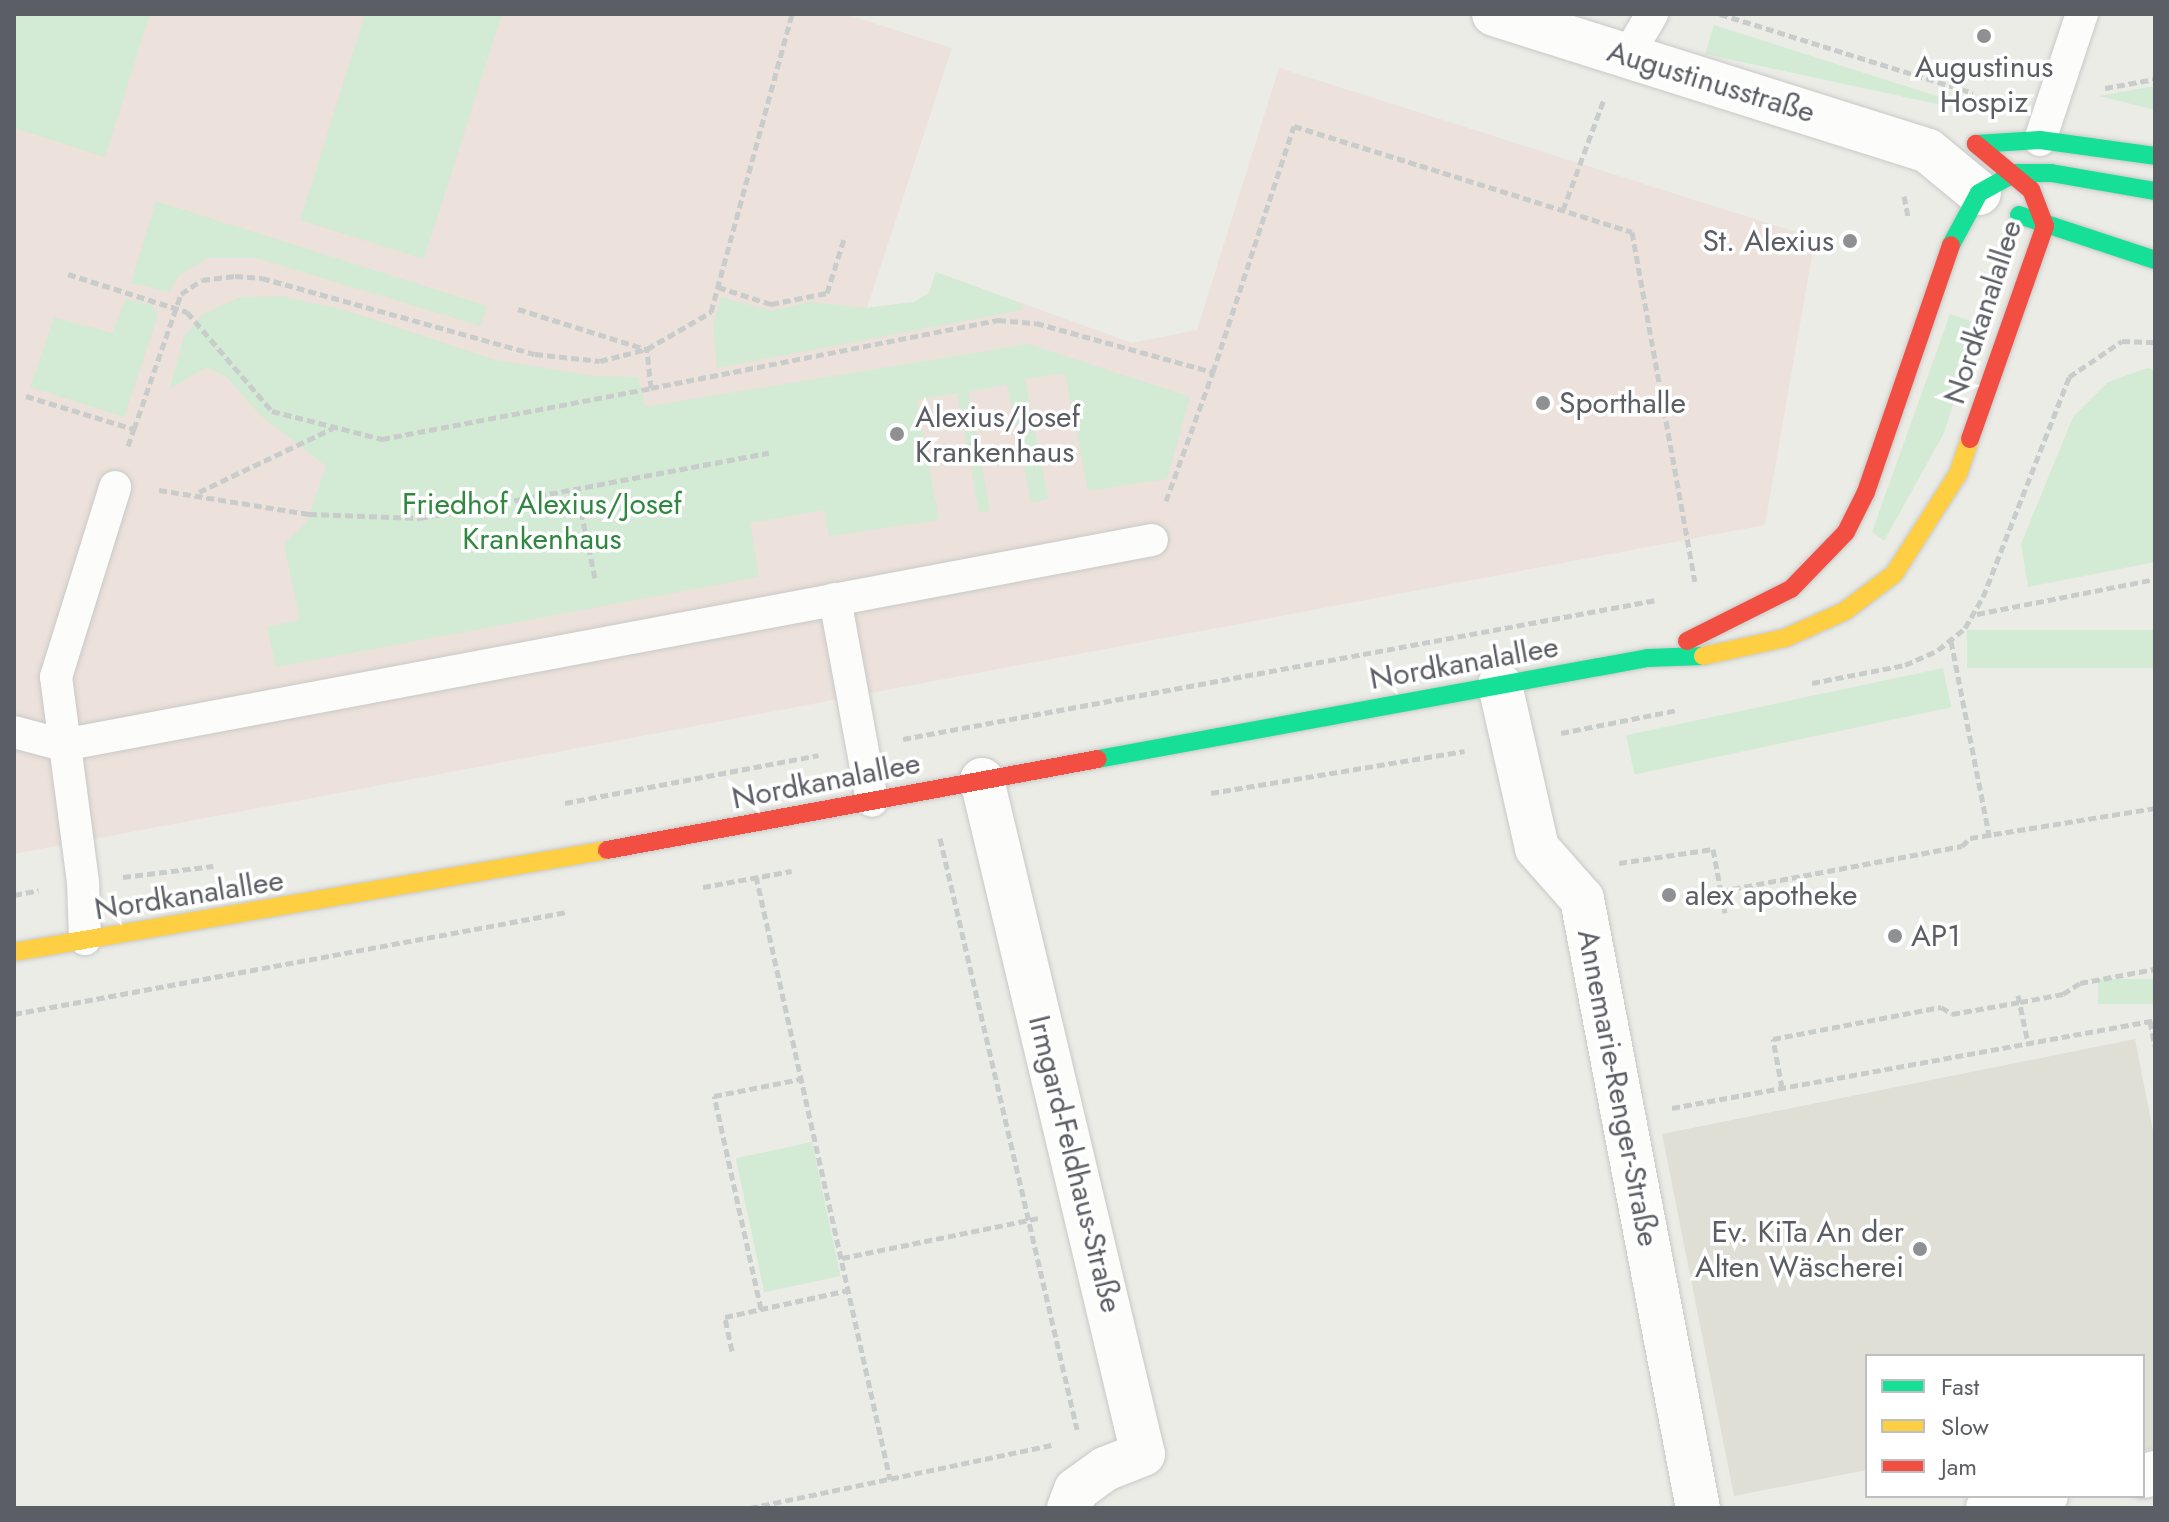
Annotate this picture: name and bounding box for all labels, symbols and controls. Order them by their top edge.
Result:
marker: Augustinus Hospiz [1975,27,1993,45]
street label: Augustinusstraße [1603,33,1819,131]
place label: Augustinus Hospiz [1915,49,2053,120]
street label: Nordkanalallee [1936,216,2030,408]
place label: St. Alexius [1702,223,1834,259]
marker: St. Alexius [1841,232,1859,250]
place label: Sporthalle [1559,385,1686,421]
marker: Sporthalle [1534,394,1552,412]
place label: Alexius/Josef Krankenhaus [915,399,1080,470]
marker: Alexius/Josef Krankenhaus [886,423,908,445]
park label: Friedhof Alexius/Josef Krankenhaus [402,486,682,556]
street label: Nordkanalallee [1367,629,1561,697]
street label: Nordkanalallee [729,745,923,817]
street label: Nordkanalallee [92,862,286,928]
place label: alex apotheke [1685,877,1857,913]
marker: alex apotheke [1660,886,1678,904]
place label: AP1 [1911,918,1961,954]
street label: Annemarie-Renger-Straße [1570,926,1666,1250]
marker: AP1 [1886,927,1904,945]
street label: Irmgard-Feldhaus-Straße [1021,1012,1129,1316]
place label: Ev. KiTa An der Alten Wäscherei [1695,1214,1904,1284]
marker: Ev. KiTa An der Alten Wäscherei [1911,1240,1929,1258]
legend [1865,1354,2145,1498]
text: Fast [1941,1369,1979,1404]
text: Slow [1941,1409,1989,1444]
text: Jam [1941,1449,1977,1484]

